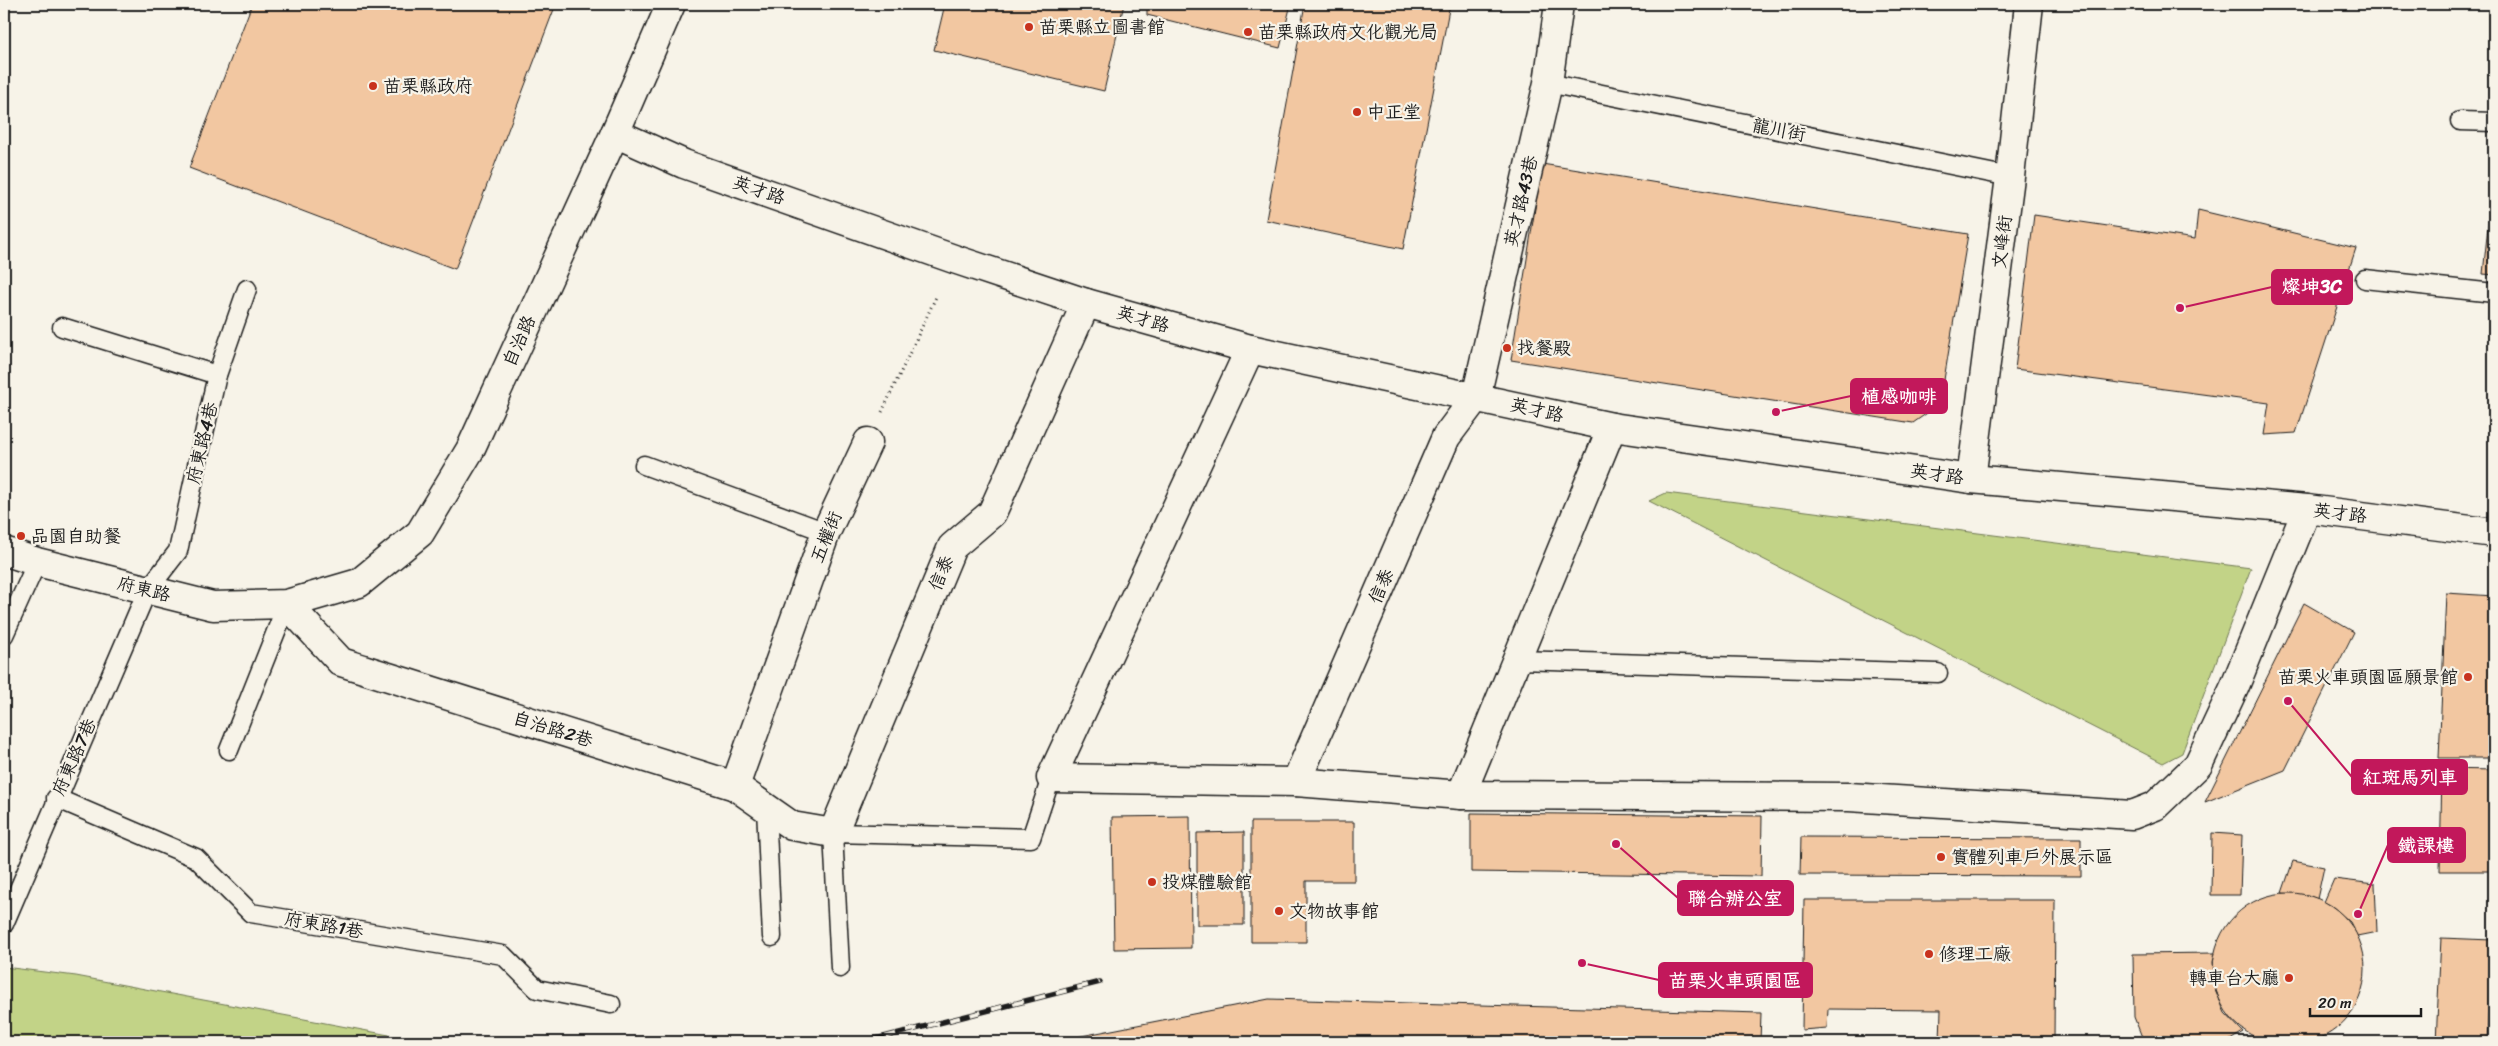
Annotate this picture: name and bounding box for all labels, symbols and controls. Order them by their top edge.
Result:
place label: 苗栗縣立圖書館 [1039,11,1165,43]
place label: 苗栗縣政府文化觀光局 [1258,16,1438,48]
marker: 苗栗縣立圖書館 [1023,21,1035,33]
marker: 苗栗縣政府文化觀光局 [1242,26,1254,38]
place label: 苗栗縣政府 [383,70,473,102]
marker: 苗栗縣政府 [367,80,379,92]
place label: 中正堂 [1367,96,1421,128]
marker: 中正堂 [1351,106,1363,118]
street label: 龍川街 [1749,109,1809,151]
street label: 英才路43巷 [1495,152,1547,250]
street label: 英才路 [728,166,790,214]
street label: 文峰街 [1983,213,2021,271]
callout: 燦坤3C [2272,270,2352,304]
text: 燦坤3C [2282,270,2343,303]
street label: 英才路 [1113,296,1173,342]
street label: 自治路 [493,310,545,372]
place label: 找餐殿 [1517,332,1571,364]
marker: 找餐殿 [1501,342,1513,354]
callout: 植感咖啡 [1851,379,1947,413]
text: 植感咖啡 [1861,380,1937,413]
street label: 英才路 [1507,388,1567,432]
street label: 府東路4巷 [177,399,227,487]
street label: 英才路 [1908,454,1966,494]
street label: 英才路 [2311,494,2369,532]
street label: 五權街 [801,506,851,568]
place label: 品園自助餐 [31,520,121,552]
marker: 品園自助餐 [15,530,27,542]
street label: 信泰 [919,550,963,596]
street label: 信泰 [1359,563,1403,609]
street label: 府東路 [114,567,174,611]
place label: 苗栗火車頭園區願景館 [2278,661,2458,693]
marker: 苗栗火車頭園區願景館 [2462,671,2474,683]
street label: 自治路2巷 [509,702,597,756]
street label: 府東路7巷 [43,713,105,801]
callout: 紅斑馬列車 [2352,760,2467,794]
text: 紅斑馬列車 [2362,761,2458,794]
callout: 鐵課樓 [2388,828,2465,862]
text: 鐵課樓 [2397,829,2455,862]
place label: 實體列車戶外展示區 [1951,841,2113,873]
marker: 實體列車戶外展示區 [1935,851,1947,863]
place label: 投煤體驗館 [1162,866,1252,898]
marker: 投煤體驗館 [1146,876,1158,888]
callout: 聯合辦公室 [1678,881,1793,915]
text: 聯合辦公室 [1687,882,1783,915]
place label: 文物故事館 [1289,895,1379,927]
street label: 府東路1巷 [282,902,366,948]
marker: 文物故事館 [1273,905,1285,917]
place label: 修理工廠 [1939,938,2011,970]
marker: 修理工廠 [1923,948,1935,960]
place label: 轉車台大廳 [2189,962,2279,994]
callout: 苗栗火車頭園區 [1659,963,1812,997]
text: 苗栗火車頭園區 [1668,964,1802,997]
marker: 轉車台大廳 [2283,972,2295,984]
scale bar [2310,986,2422,1018]
text: 20 m [2318,990,2352,1016]

